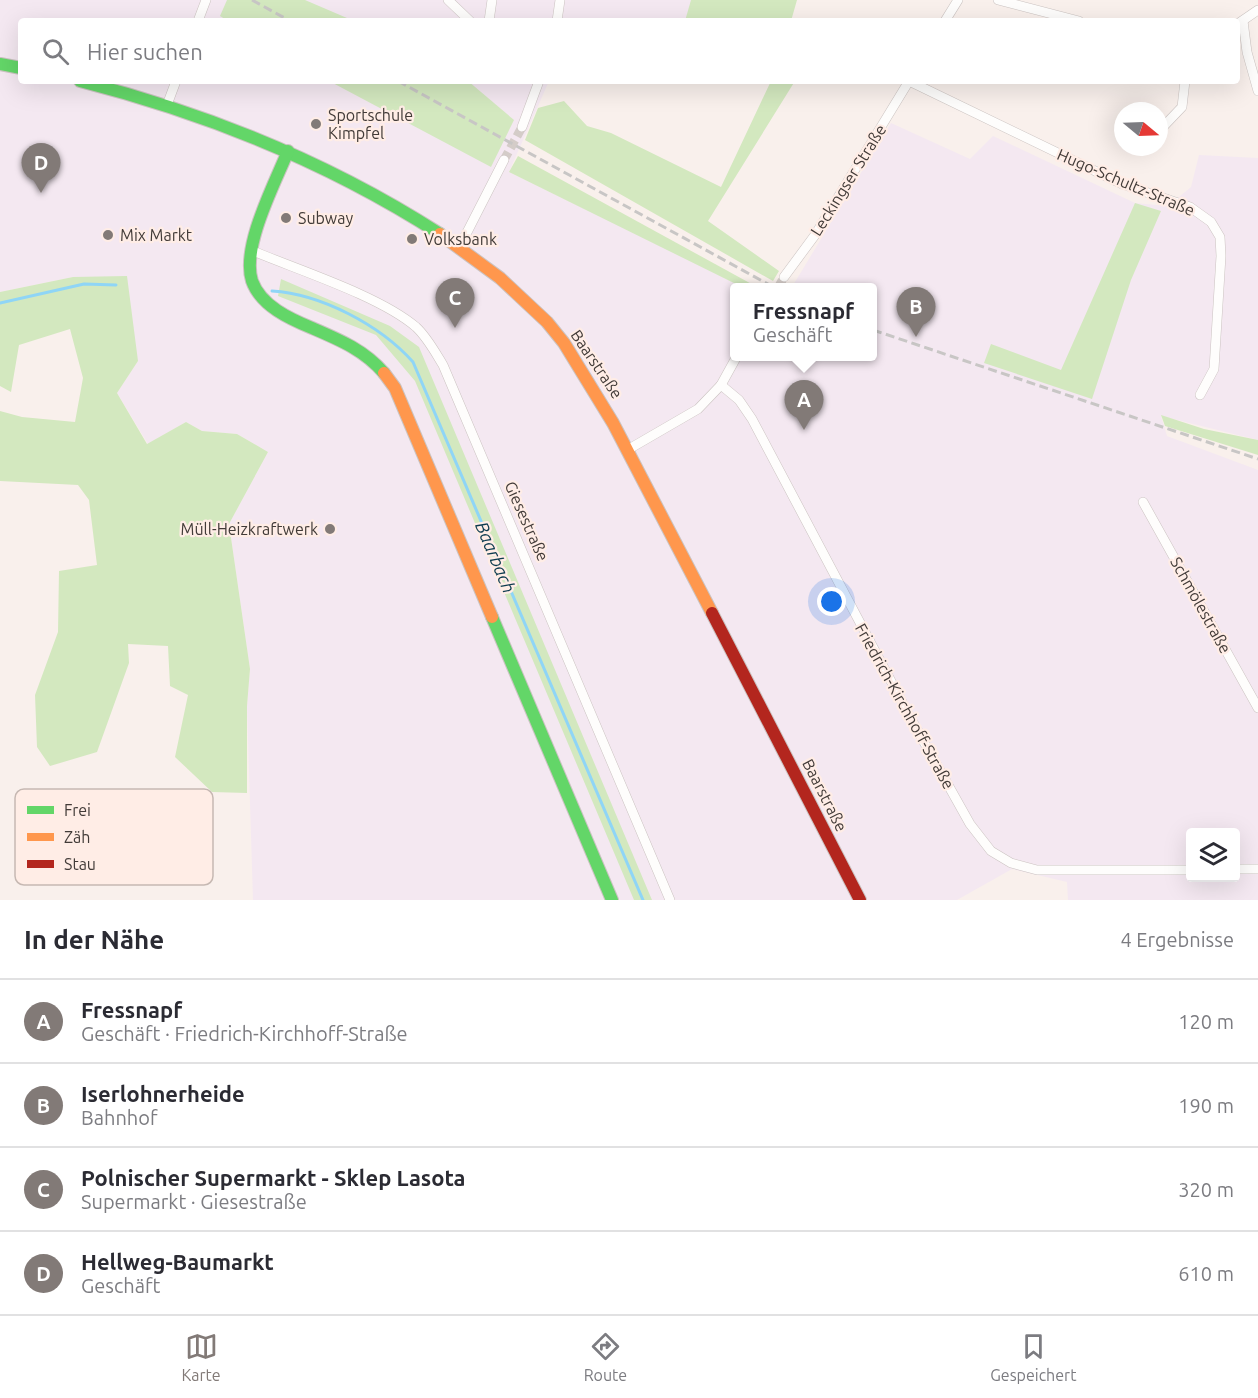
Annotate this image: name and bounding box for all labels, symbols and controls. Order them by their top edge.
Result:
search box [18,18,1240,84]
icon: search [39,35,72,68]
text: Hier suchen [87,39,203,64]
north arrow [1114,102,1168,156]
place label: Sportschule Kimpfel [328,106,413,142]
marker: Sportschule Kimpfel [309,117,323,131]
street label: Leckingser Straße [807,121,889,239]
pin: D [22,144,60,193]
street label: Hugo-Schultz-Straße [1055,145,1197,219]
place label: Subway [298,209,353,227]
marker: Subway [279,211,293,225]
place label: Mix Markt [120,226,193,244]
marker: Mix Markt [101,228,115,242]
place label: Volksbank [424,230,497,248]
marker: Volksbank [405,232,419,246]
pin: C [436,278,474,328]
popup [730,283,877,361]
pin: B [896,288,936,337]
text: Fressnapf [753,298,854,323]
text: Geschäft [753,323,832,346]
street label: Baarstraße [568,326,626,402]
pin: A [784,380,824,430]
street label: Giesestraße [501,478,553,564]
water label: Baarbach [472,518,520,596]
place label: Müll-Heizkraftwerk [181,520,318,538]
marker: Müll-Heizkraftwerk [323,522,337,536]
street label: Schmölestraße [1167,554,1235,656]
your location [817,587,846,616]
street label: Friedrich-Kirchhoff-Straße [852,620,958,792]
street label: Baarstraße [799,756,851,834]
legend [15,789,213,885]
text: Frei [64,801,91,819]
text: Zäh [64,828,90,846]
map controls [1186,828,1240,882]
button: layers [1186,828,1240,882]
text: Stau [64,855,96,873]
text: In der Nähe [24,925,164,954]
text: 4 Ergebnisse [1120,928,1234,951]
text: Fressnapf [81,997,182,1022]
text: A [36,1010,51,1033]
text: 120 m [1178,1010,1234,1033]
text: Geschäft · Friedrich-Kirchhoff-Straße [81,1022,408,1045]
text: Iserlohnerheide [81,1081,245,1106]
text: B [37,1094,50,1117]
text: 190 m [1178,1094,1234,1117]
text: Bahnhof [81,1106,158,1129]
text: Polnischer Supermarkt - Sklep Lasota [81,1165,466,1190]
text: C [37,1178,50,1201]
text: 320 m [1178,1178,1234,1201]
text: Supermarkt · Giesestraße [81,1190,307,1213]
text: Hellweg-Baumarkt [81,1249,274,1274]
text: D [36,1262,51,1285]
text: 610 m [1178,1262,1234,1285]
text: Geschäft [81,1274,160,1297]
tab: Karte [182,1330,221,1384]
tab: Route [584,1330,627,1384]
tab: Gespeichert [990,1330,1076,1384]

